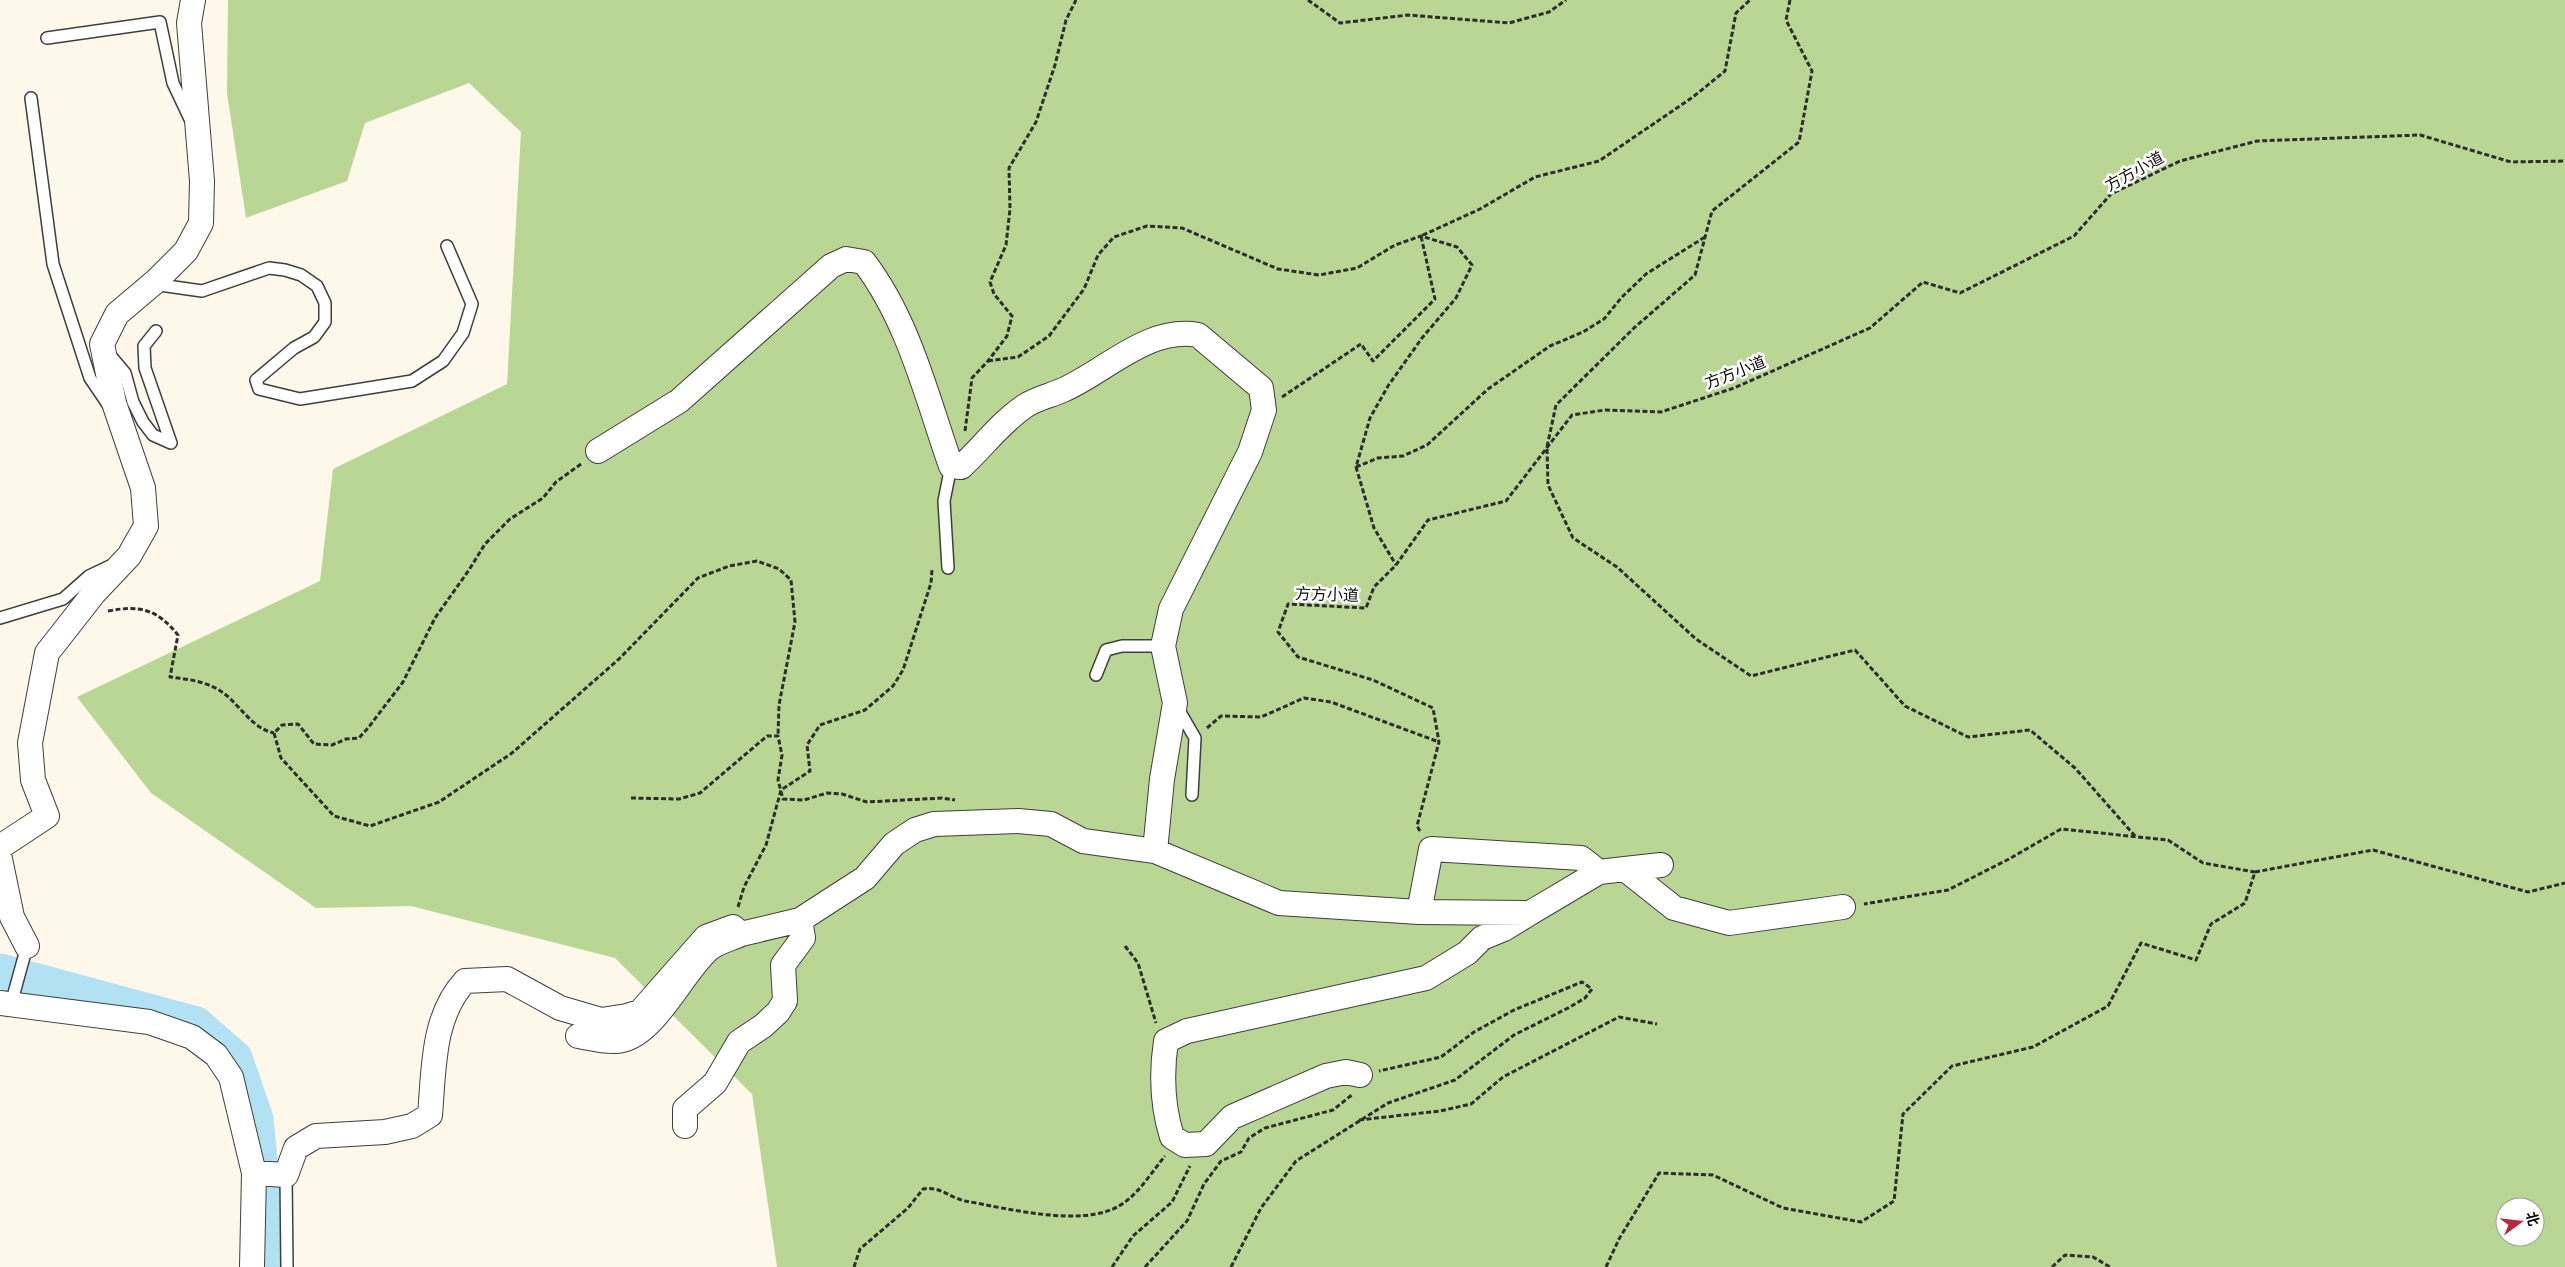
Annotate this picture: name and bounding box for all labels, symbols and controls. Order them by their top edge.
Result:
street label: 方方小道 [2101,146,2167,196]
street label: 方方小道 [1701,350,1769,394]
street label: 方方小道 [1295,582,1359,606]
north arrow [2495,1197,2545,1247]
text: 北 [2521,1209,2544,1228]

